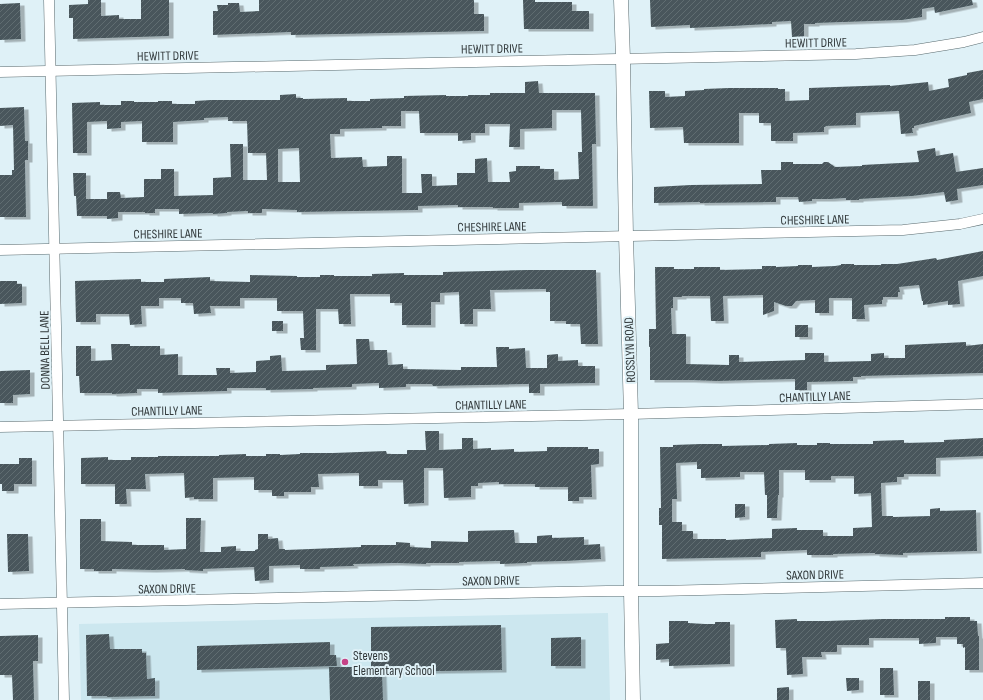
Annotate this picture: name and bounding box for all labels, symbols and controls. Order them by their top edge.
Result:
street label: HEWITT DRIVE [785,34,847,52]
street label: HEWITT DRIVE [461,40,523,58]
street label: HEWITT DRIVE [137,47,199,65]
street label: CHESHIRE LANE [780,211,850,229]
street label: CHESHIRE LANE [457,218,527,236]
street label: CHESHIRE LANE [133,225,203,243]
street label: DONNA BELL LANE [36,310,54,390]
street label: ROSSLYN ROAD [621,317,639,383]
street label: CHANTILLY LANE [779,388,851,406]
street label: CHANTILLY LANE [455,396,527,414]
street label: CHANTILLY LANE [131,402,203,420]
street label: SAXON DRIVE [786,566,844,584]
street label: SAXON DRIVE [462,572,520,590]
street label: SAXON DRIVE [138,580,196,598]
place label: Stevens Elementary School [353,648,435,679]
marker: Stevens Elementary School [340,657,350,667]

